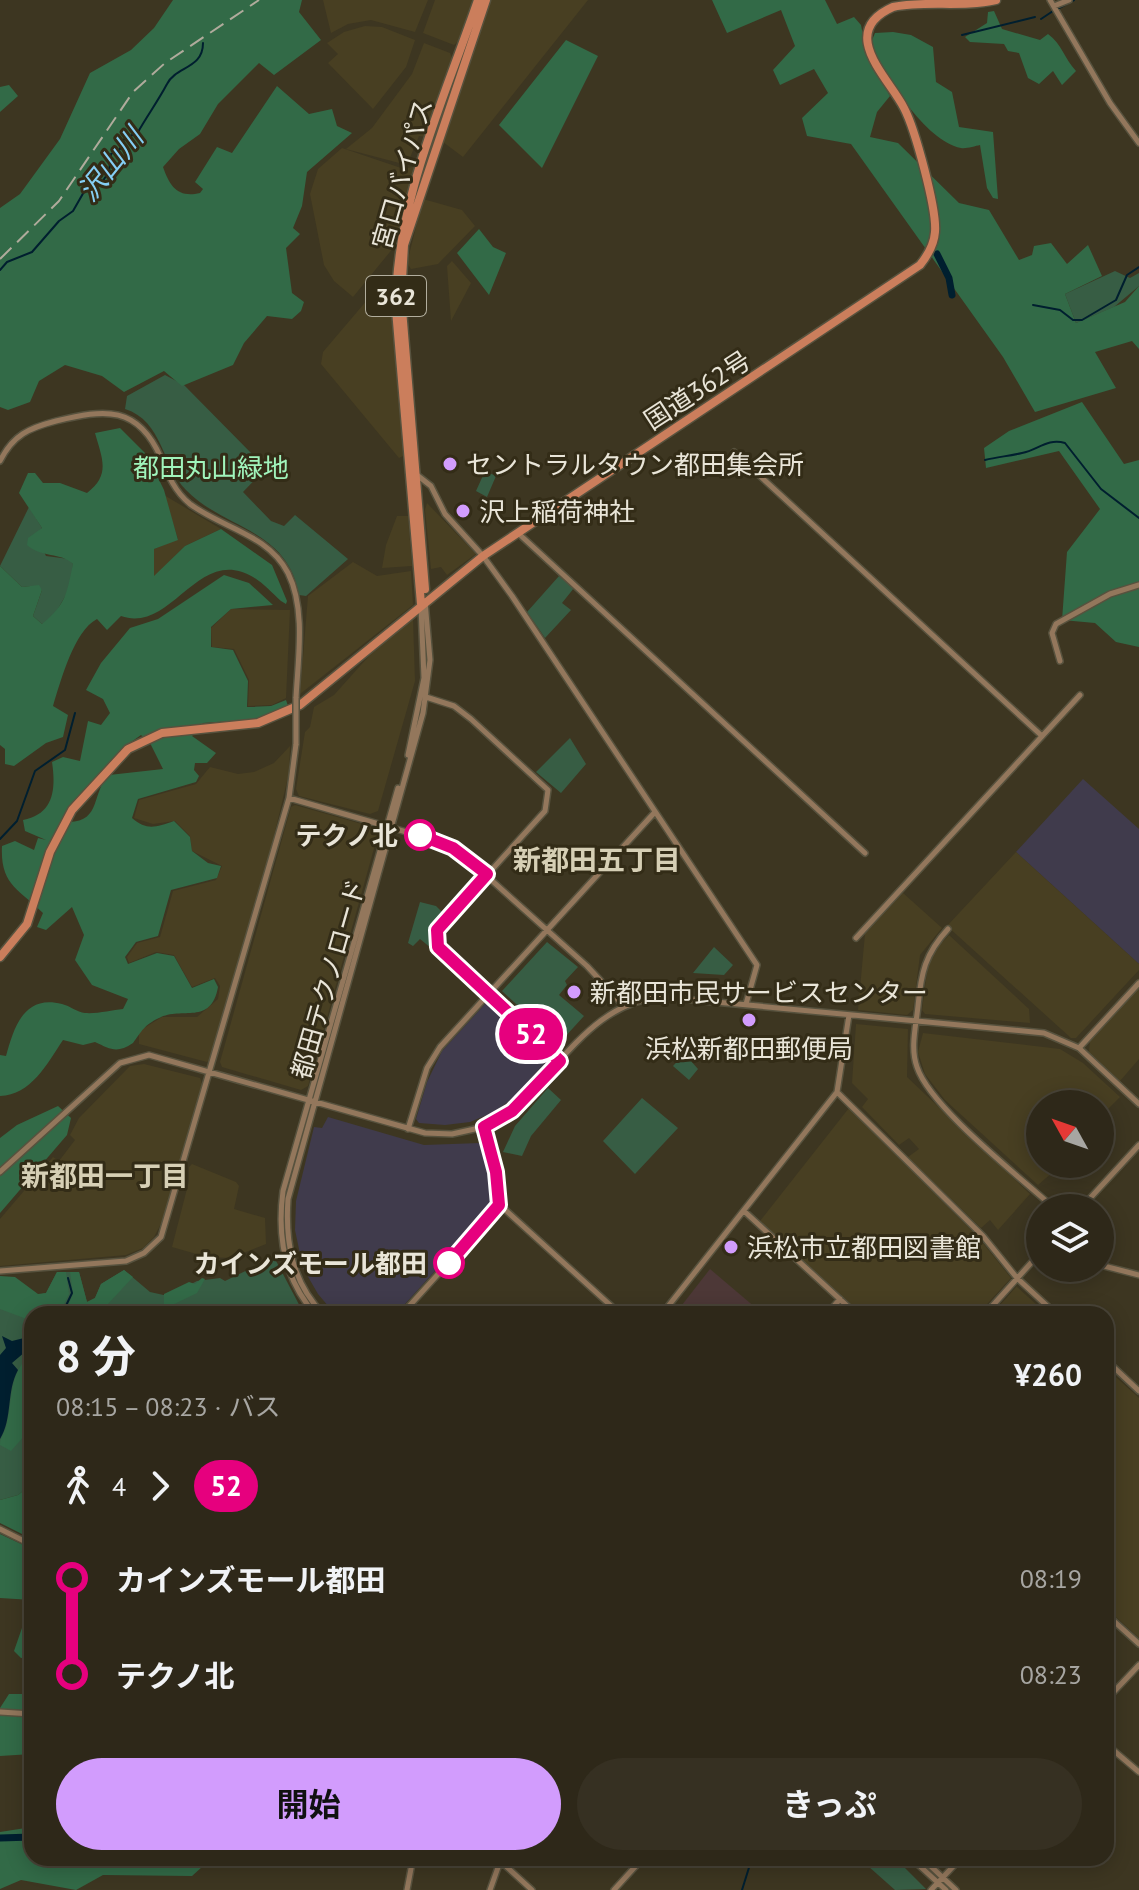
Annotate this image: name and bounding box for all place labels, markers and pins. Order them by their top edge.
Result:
place label: セントラルタウン都田集会所 [466,448,804,481]
marker: セントラルタウン都田集会所 [441,455,459,473]
place label: 沢上稲荷神社 [479,495,635,528]
marker: 沢上稲荷神社 [454,502,472,520]
place label: テクノ北 [296,819,398,852]
marker: テクノ北 [405,820,435,850]
place label: 新都田市民サービスセンター [590,976,928,1009]
marker: 新都田市民サービスセンター [565,983,583,1001]
marker: 浜松新都田郵便局 [740,1011,758,1029]
place label: 浜松新都田郵便局 [645,1032,853,1065]
place label: 浜松市立都田図書館 [747,1231,981,1264]
marker: 浜松市立都田図書館 [722,1238,740,1256]
place label: カインズモール都田 [194,1247,427,1280]
marker: カインズモール都田 [434,1248,464,1278]

